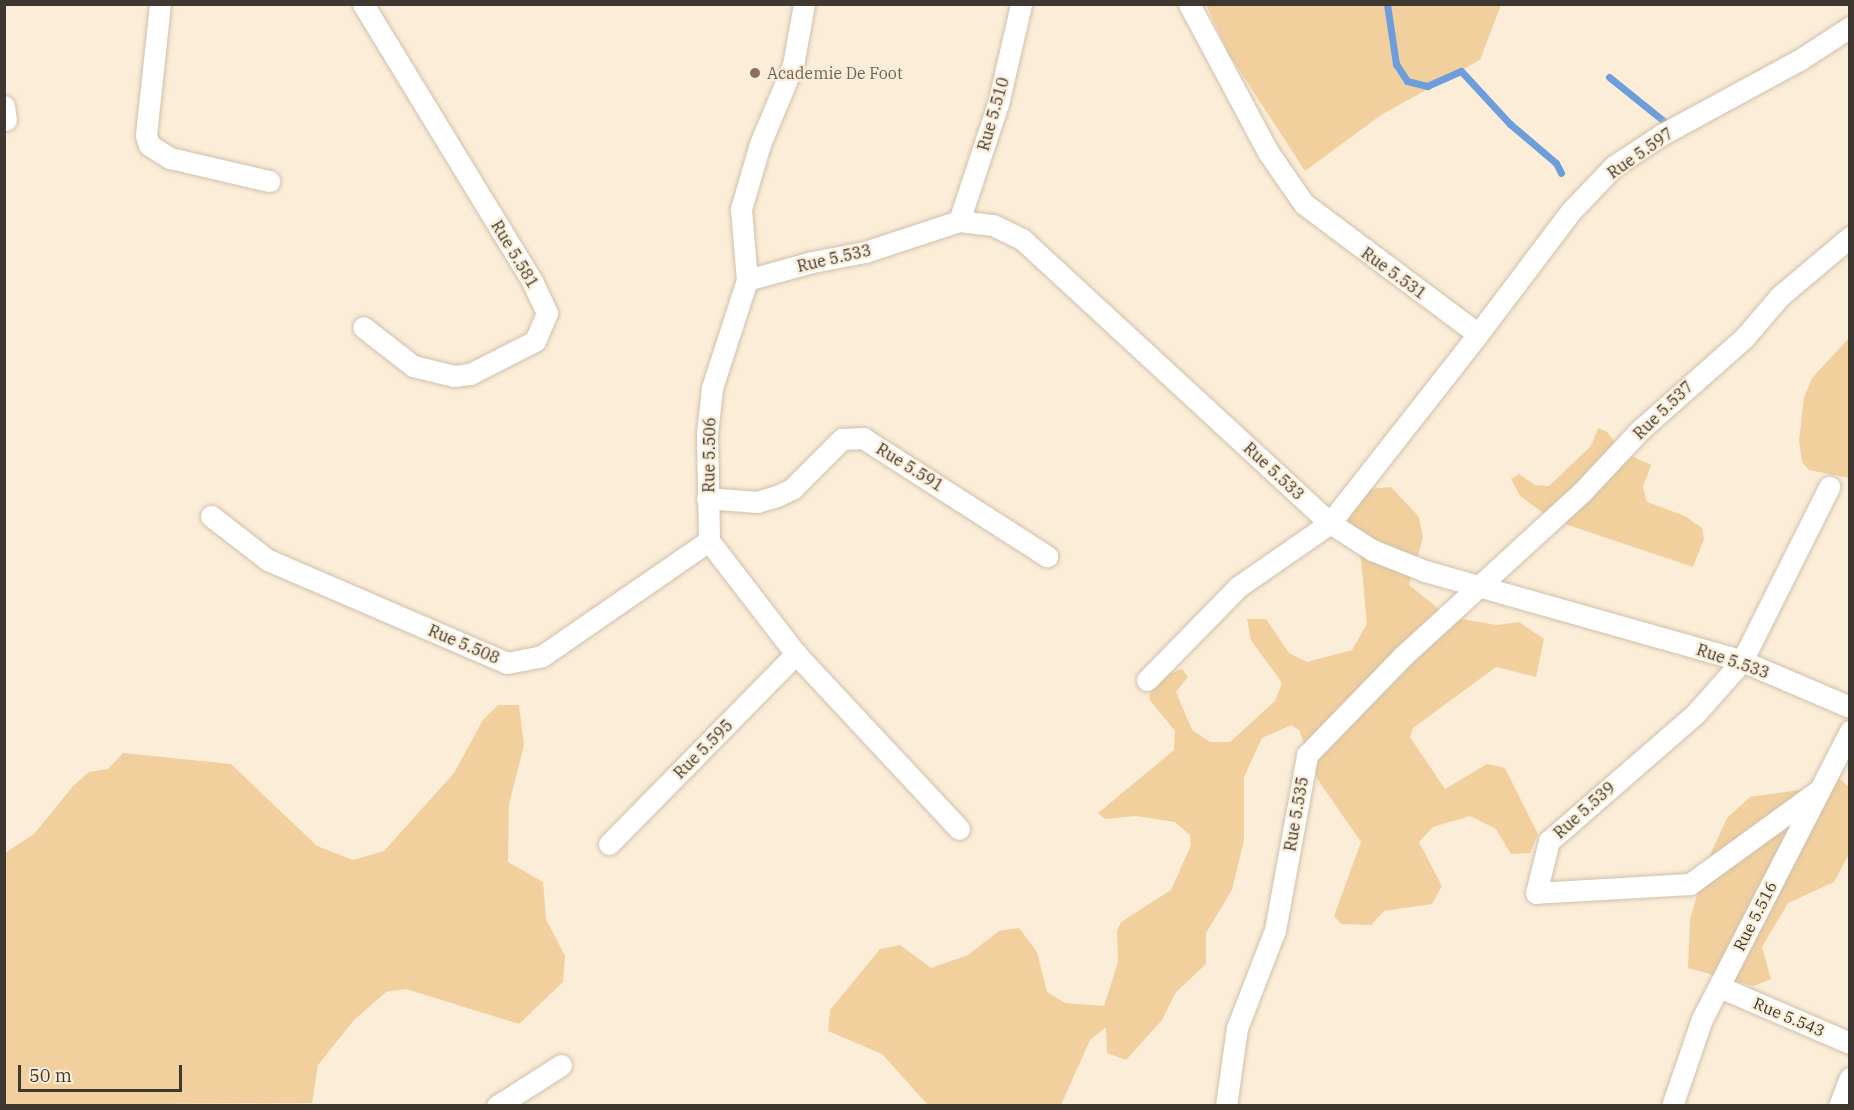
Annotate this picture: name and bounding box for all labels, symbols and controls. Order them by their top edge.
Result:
place label: Academie De Foot [767,63,903,83]
marker: Academie De Foot [748,66,762,80]
street label: Rue 5.510 [973,75,1013,153]
street label: Rue 5.597 [1604,123,1676,183]
street label: Rue 5.581 [487,217,543,291]
street label: Rue 5.533 [795,240,873,276]
street label: Rue 5.531 [1358,243,1430,303]
street label: Rue 5.537 [1629,377,1697,443]
street label: Rue 5.506 [699,417,719,493]
street label: Rue 5.533 [1240,438,1308,504]
street label: Rue 5.591 [873,439,947,495]
street label: Rue 5.508 [425,620,503,668]
street label: Rue 5.533 [1694,640,1772,682]
street label: Rue 5.595 [670,716,736,782]
street label: Rue 5.535 [1280,775,1312,853]
street label: Rue 5.539 [1550,778,1618,842]
street label: Rue 5.516 [1729,878,1781,954]
street label: Rue 5.543 [1750,993,1828,1041]
scale bar [21,1053,184,1091]
text: 50 m [29,1064,72,1087]

